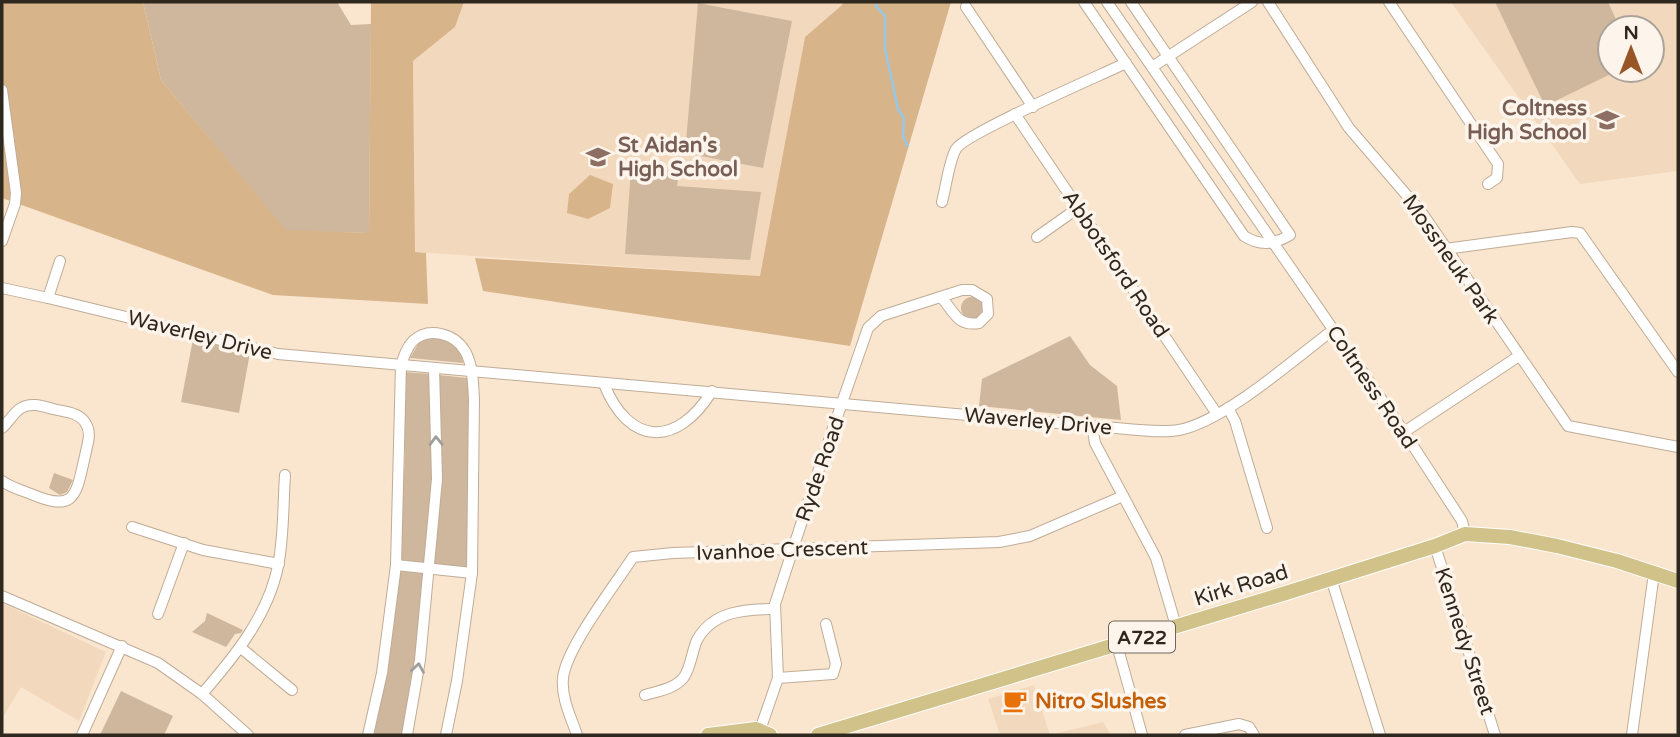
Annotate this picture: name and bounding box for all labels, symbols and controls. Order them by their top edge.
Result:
north arrow [1596,14,1666,84]
text: N [1623,22,1639,44]
place label: Coltness High School [1467,96,1587,145]
school or university icon: Coltness High School [1593,106,1621,134]
place label: St Aidan's High School [618,133,738,182]
school or university icon: St Aidan's High School [584,143,612,171]
street label: Abbotsford Road [1057,186,1174,343]
street label: Mossneuk Park [1397,190,1504,329]
street label: Waverley Drive [125,305,275,366]
street label: Coltness Road [1321,321,1422,454]
street label: Waverley Drive [963,403,1113,440]
street label: Ryde Road [791,413,850,525]
one-way arrow [429,436,444,447]
street label: Ivanhoe Crescent [696,535,868,566]
street label: Kirk Road [1191,559,1291,612]
street label: Kennedy Street [1429,564,1500,718]
road number: A722 [1109,622,1175,652]
one-way arrow [410,662,425,674]
cafe icon: Nitro Slushes [1001,687,1029,715]
place label: Nitro Slushes [1035,689,1166,714]

